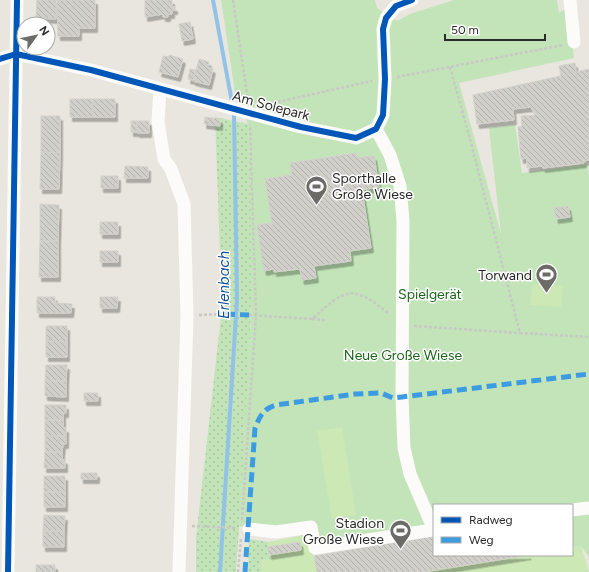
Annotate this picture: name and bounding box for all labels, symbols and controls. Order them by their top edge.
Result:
north arrow [16,16,56,56]
scale bar [445,16,545,42]
text: 50 m [451,23,479,37]
text: N [36,24,52,38]
street label: Am Solepark [231,88,312,125]
place label: Sporthalle Große Wiese [332,170,413,203]
sports icon: Sporthalle Große Wiese [304,173,330,206]
water label: Erlenbach [215,251,233,319]
sports icon: Torwand [534,262,560,295]
place label: Torwand [478,267,532,284]
park label: Spielgerät [398,286,462,303]
park label: Neue Große Wiese [344,347,463,364]
legend [433,504,573,556]
text: Radweg [469,513,513,527]
place label: Stadion Große Wiese [303,515,384,548]
sports icon: Stadion Große Wiese [387,518,413,551]
text: Weg [469,533,494,547]

